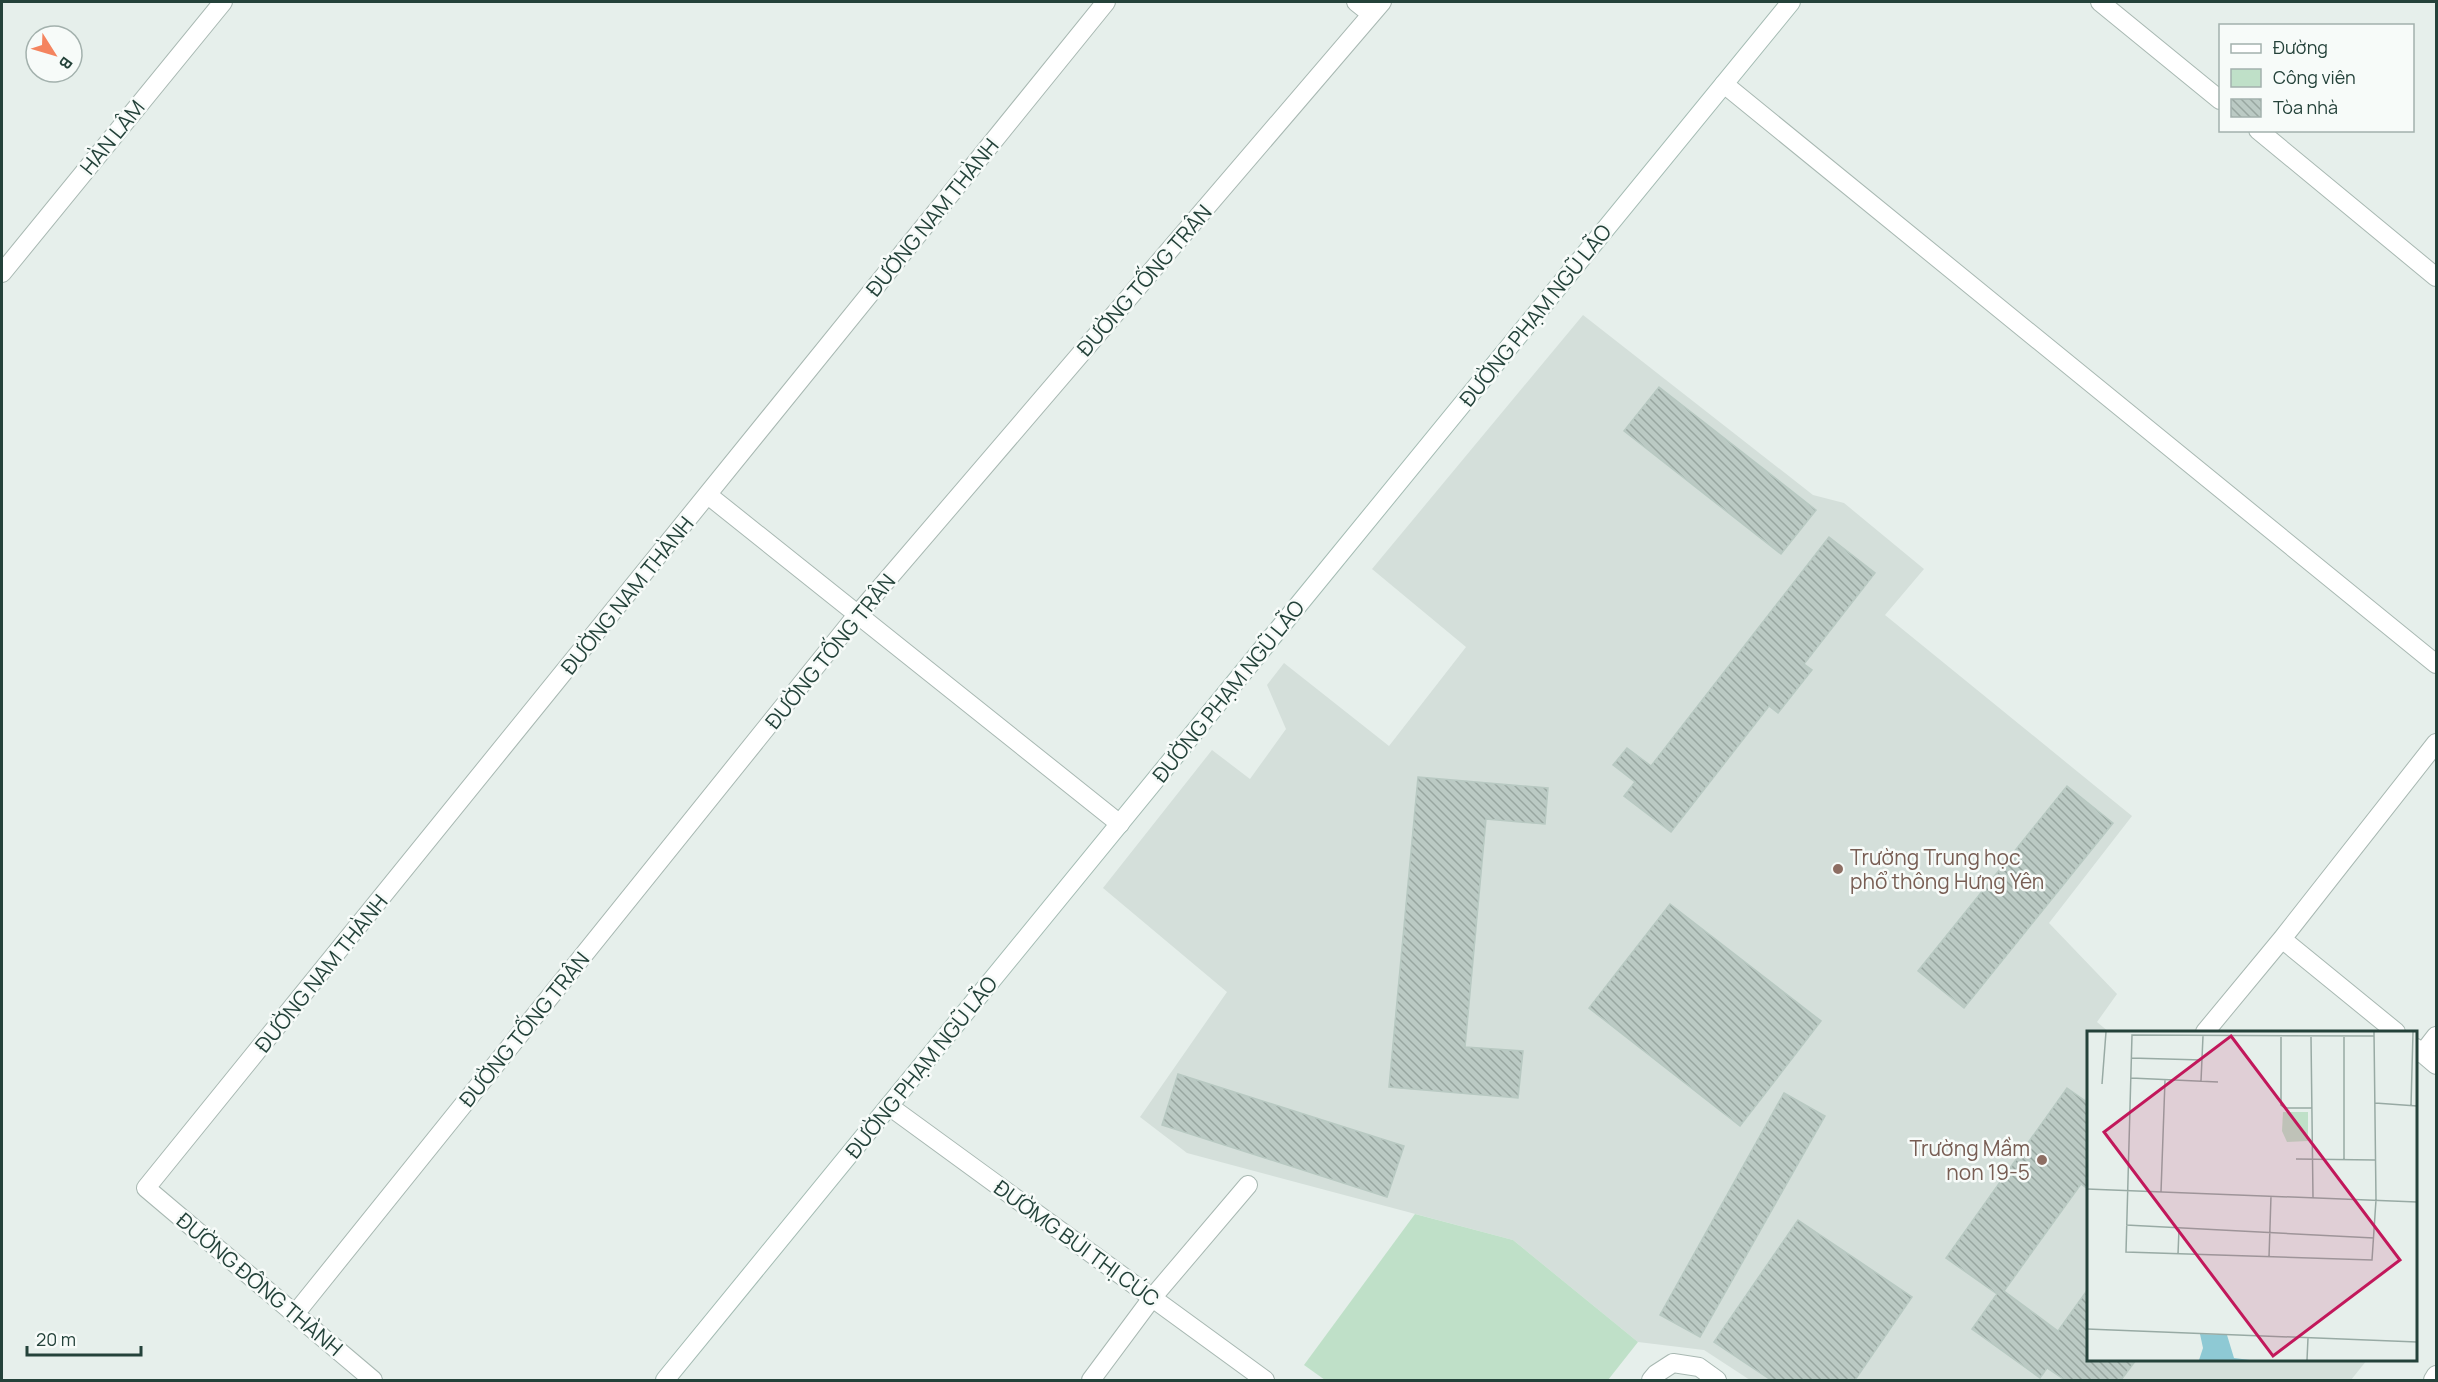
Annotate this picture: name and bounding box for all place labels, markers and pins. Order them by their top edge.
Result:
place label: Trường Trung học phổ thông Hưng Yên [1850,843,2044,895]
marker: Trường Trung học phổ thông Hưng Yên [1831,862,1845,876]
place label: Trường Mầm non 19-5 [1909,1134,2030,1186]
marker: Trường Mầm non 19-5 [2035,1153,2049,1167]

